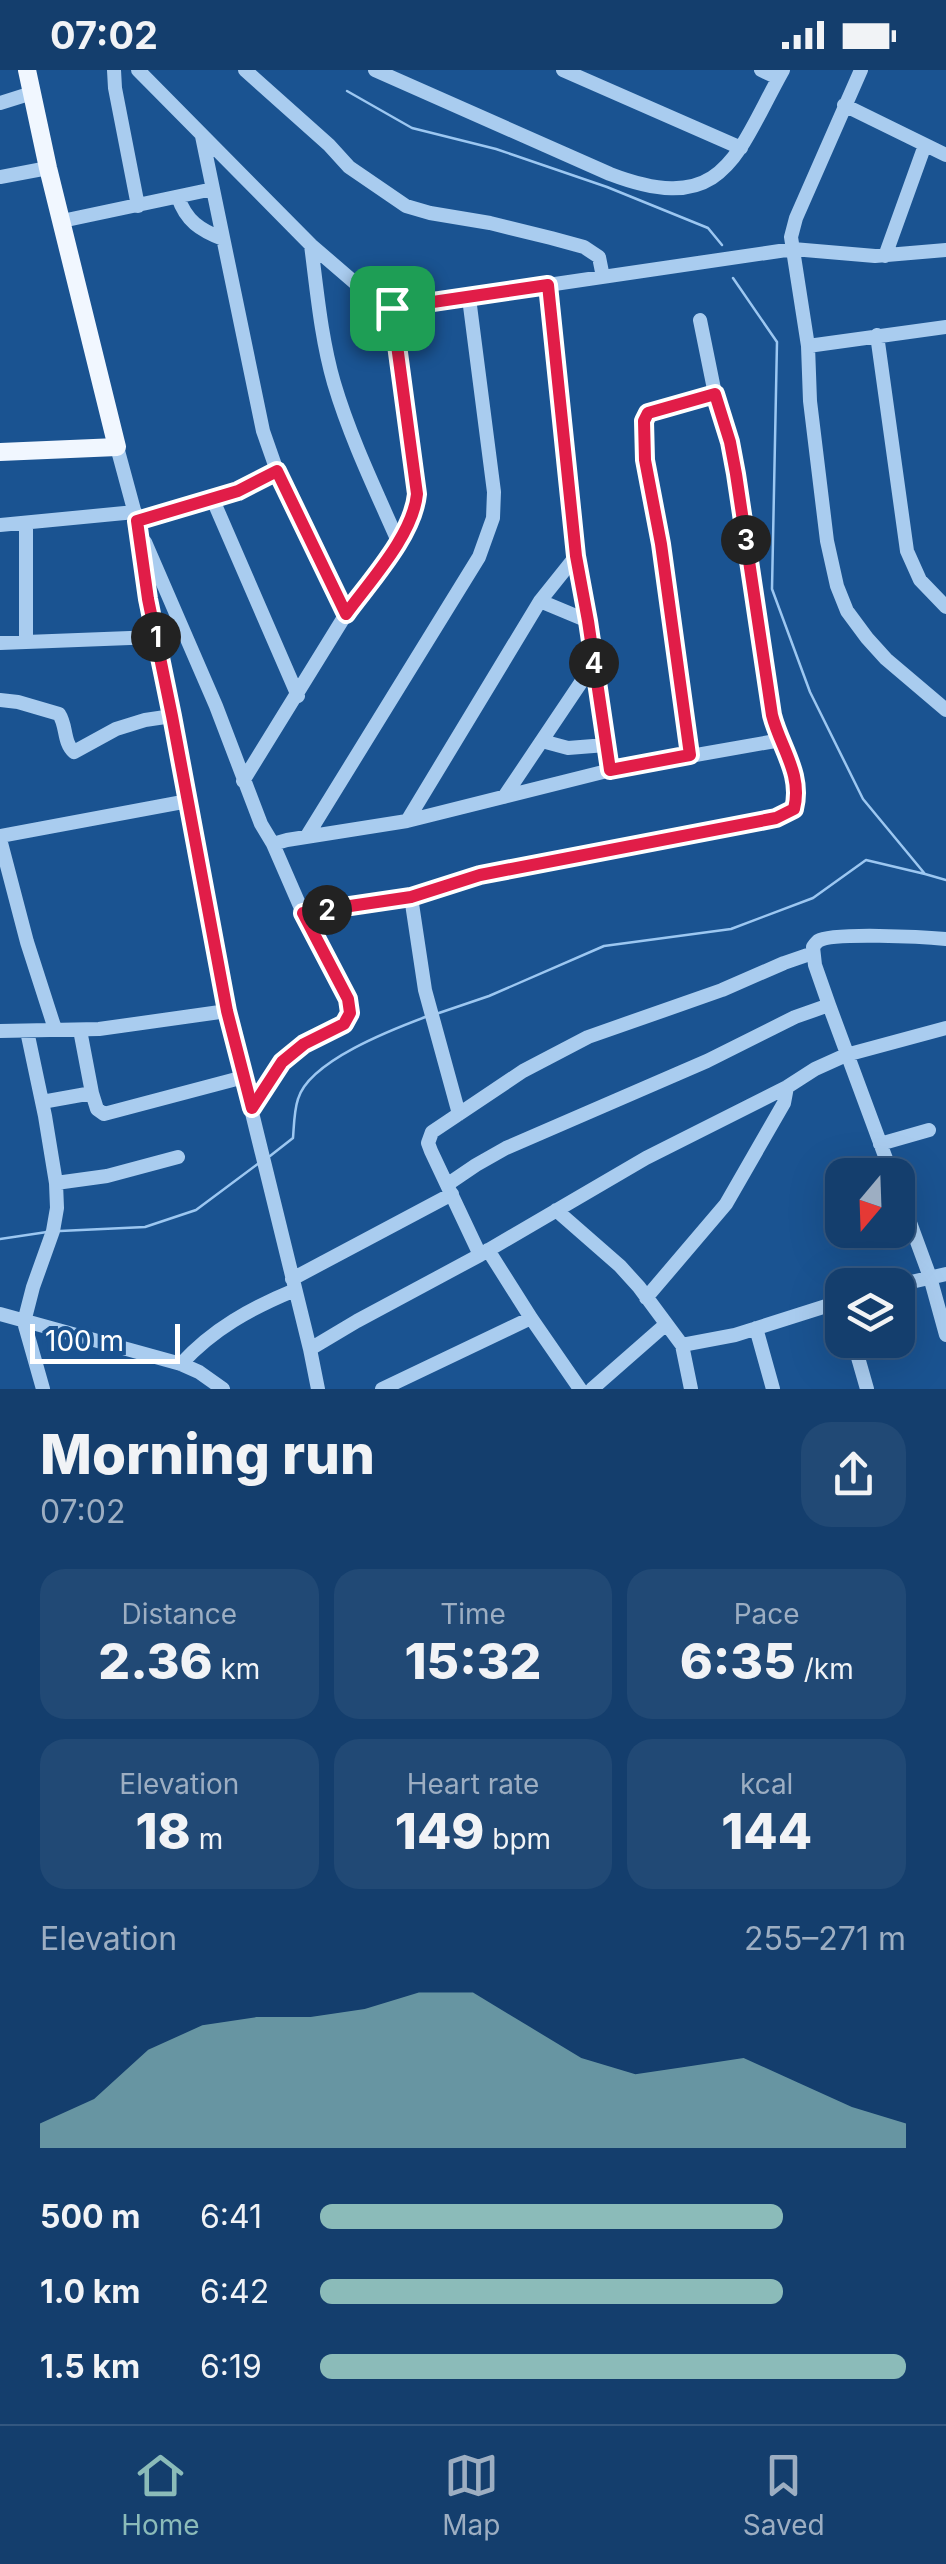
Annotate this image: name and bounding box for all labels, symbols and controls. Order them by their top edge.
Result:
text: 07:02 [50,12,158,58]
pin [350,266,435,351]
icon: arrive [365,281,420,336]
pin: 3 [721,515,771,565]
text: 3 [737,523,755,557]
pin: 1 [131,612,181,662]
text: 1 [150,620,162,654]
pin: 4 [569,638,619,688]
text: 4 [585,646,603,680]
pin: 2 [302,885,352,935]
text: 2 [318,893,336,927]
north arrow [825,1158,915,1248]
map controls [825,1158,915,1358]
button: layers [825,1268,915,1358]
scale bar [30,1319,180,1363]
text: 100 m [45,1324,124,1358]
text: Morning run [40,1421,375,1487]
button: share [801,1422,906,1527]
text: 07:02 [40,1492,126,1531]
text: Distance [122,1597,237,1631]
text: Time [440,1597,506,1631]
text: Pace [734,1597,800,1631]
text: 2.36 [98,1631,213,1691]
text: 15:32 [404,1631,542,1691]
text: 6:35 [680,1631,796,1691]
text: km [213,1652,260,1686]
text: /km [796,1652,854,1686]
text: Elevation [119,1767,239,1801]
text: Heart rate [407,1767,539,1801]
text: kcal [740,1767,793,1801]
text: 18 [135,1801,191,1861]
text: 149 [395,1801,484,1861]
text: 144 [721,1801,812,1861]
text: m [191,1822,223,1856]
text: bpm [484,1822,551,1856]
text: Elevation [40,1919,177,1958]
text: 255–271 m [744,1919,906,1958]
text: 500 m [40,2197,140,2236]
text: 6:41 [200,2197,262,2236]
text: 1.0 km [40,2272,140,2311]
text: 6:42 [200,2272,269,2311]
text: 1.5 km [40,2347,140,2386]
text: 6:19 [200,2347,262,2386]
tab: Home [121,2448,200,2542]
tab: Map [442,2448,500,2542]
tab: Saved [743,2448,825,2542]

